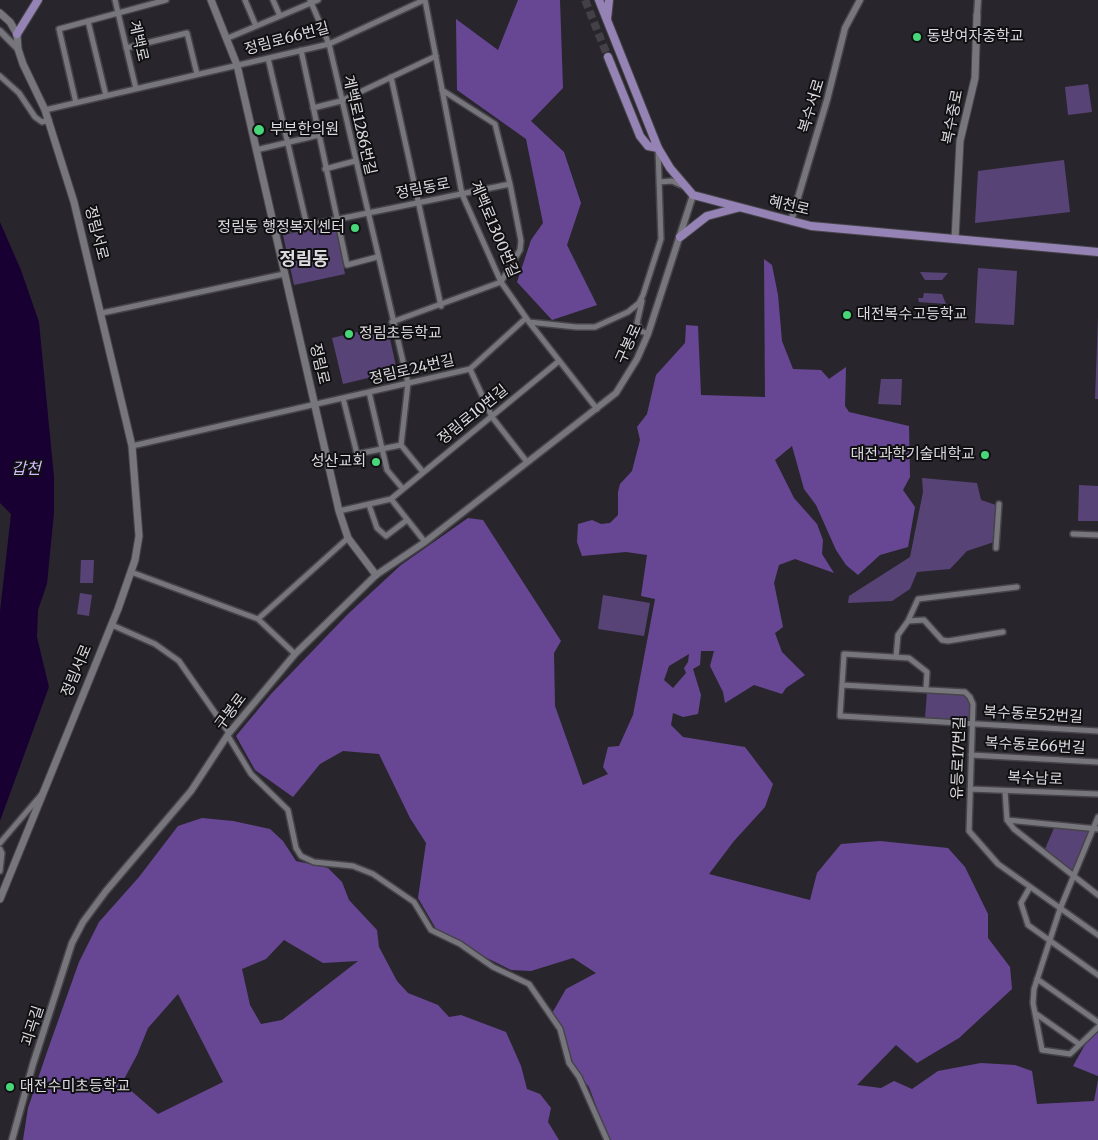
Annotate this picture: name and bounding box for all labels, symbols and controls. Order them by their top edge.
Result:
street label: 계백로 [125,19,151,63]
street label: 정림로66번길 [243,19,331,59]
place label: 동방여자중학교 [927,28,1024,46]
marker: 동방여자중학교 [911,31,923,43]
street label: 계백로1286번길 [339,73,379,177]
street label: 복수서로 [795,77,829,135]
street label: 복수중로 [939,88,967,146]
place label: 부부한의원 [270,121,339,139]
marker: 부부한의원 [252,123,266,137]
street label: 정림동로 [394,175,452,203]
street label: 계백로1300번길 [466,178,522,280]
street label: 혜천로 [767,193,811,219]
street label: 정림서로 [81,204,111,262]
place label: 정림동 행정복지센터 [217,219,345,237]
marker: 정림동 행정복지센터 [349,222,361,234]
district label: 정림동 [279,249,329,271]
place label: 대전복수고등학교 [857,306,967,324]
marker: 대전복수고등학교 [841,309,853,321]
street label: 구봉로 [612,321,646,367]
place label: 정림초등학교 [359,325,442,343]
marker: 정림초등학교 [343,328,355,340]
street label: 정림로 [306,342,332,386]
street label: 정림로24번길 [368,351,456,389]
street label: 정림로10번길 [434,381,512,449]
place label: 대전과학기술대학교 [851,446,975,464]
marker: 대전과학기술대학교 [979,449,991,461]
place label: 성산교회 [311,453,366,471]
marker: 성산교회 [370,456,382,468]
water label: 갑천 [11,459,41,479]
street label: 정림서로 [58,642,96,700]
street label: 구봉로 [211,690,251,734]
street label: 복수동로52번길 [983,703,1083,727]
street label: 유등로17번길 [949,716,969,800]
street label: 복수동로66번길 [984,734,1086,758]
street label: 복수남로 [1007,769,1063,789]
street label: 괴곡길 [18,1004,48,1048]
place label: 대전수미초등학교 [20,1078,130,1096]
marker: 대전수미초등학교 [4,1081,16,1093]

